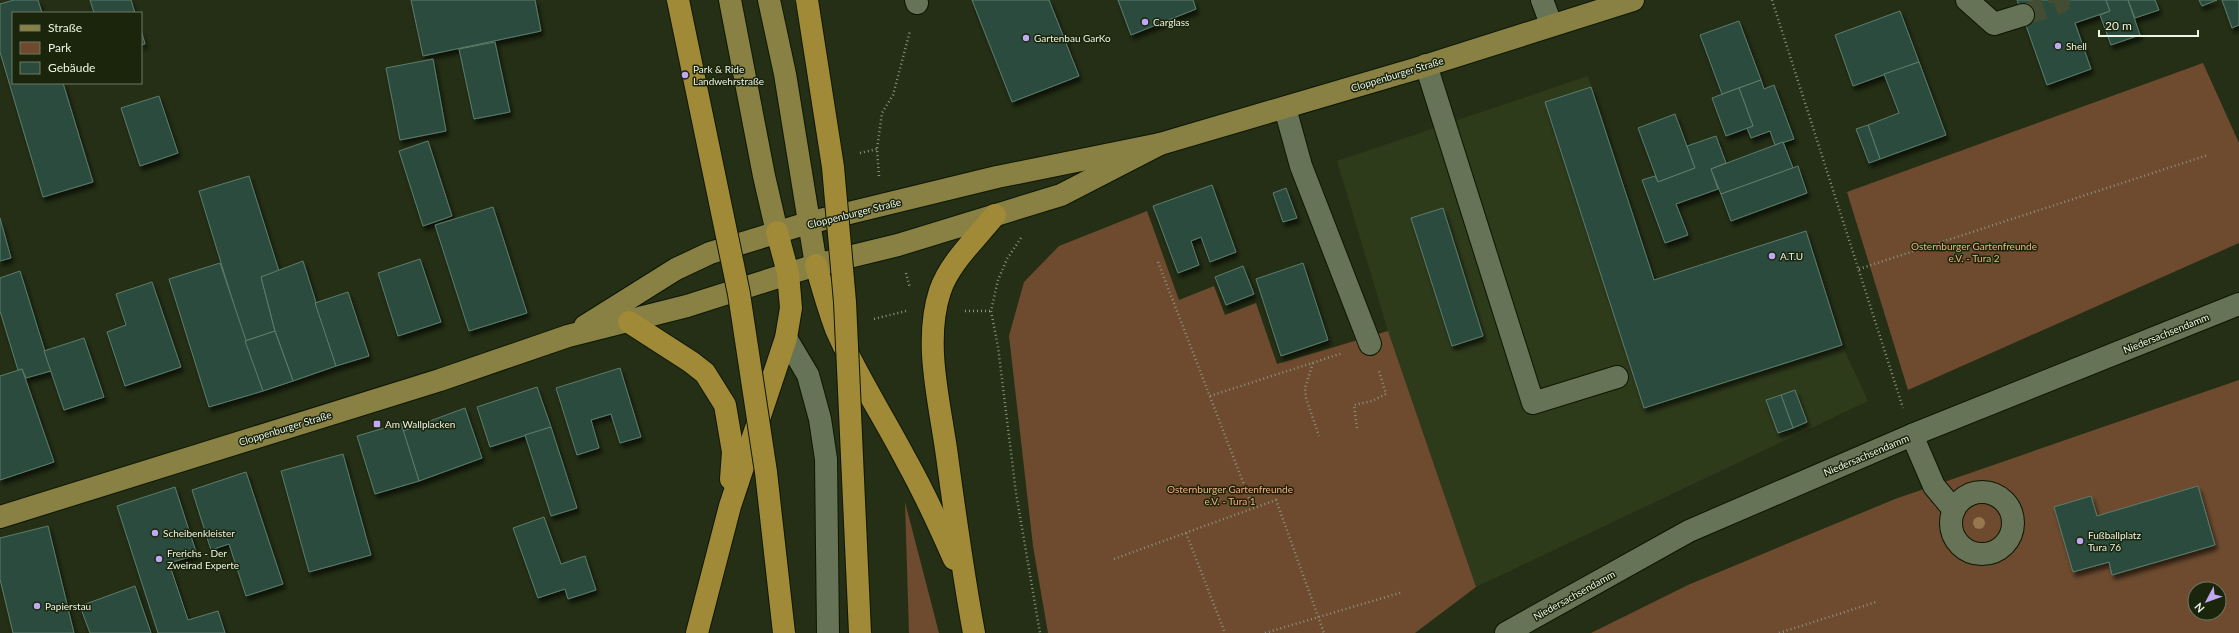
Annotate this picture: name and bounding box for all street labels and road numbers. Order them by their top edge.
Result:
street label: Cloppenburger Straße [1349,54,1445,94]
street label: Cloppenburger Straße [806,196,902,230]
street label: Niedersachsendamm [2121,310,2211,356]
street label: Cloppenburger Straße [237,408,333,448]
street label: Niedersachsendamm [1821,432,1911,478]
street label: Niedersachsendamm [1531,568,1617,622]

